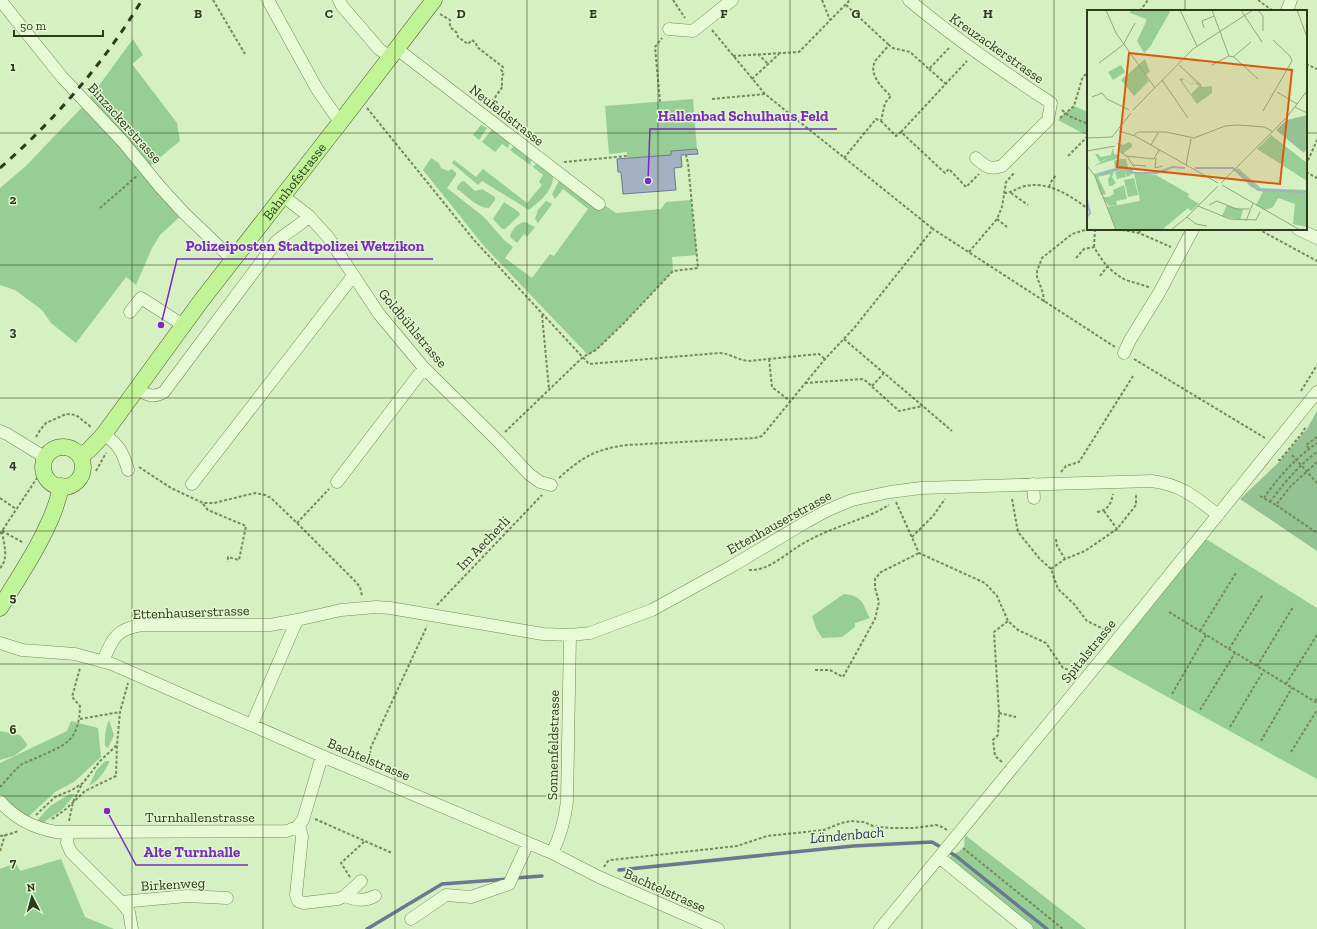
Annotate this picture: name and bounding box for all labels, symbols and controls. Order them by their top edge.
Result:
text: B [194,6,202,21]
text: C [325,6,333,21]
text: D [456,6,466,21]
text: E [589,6,597,21]
text: F [720,6,728,21]
text: G [852,6,861,21]
text: H [983,6,993,21]
street label: Kreuzackerstrasse [946,10,1048,88]
inset map [1087,10,1307,230]
scale bar [14,12,103,38]
text: 50 m [20,19,47,33]
text: 1 [10,59,16,74]
street label: Binzackerstrasse [84,80,165,167]
street label: Neufeldstrasse [466,81,548,150]
callout: Hallenbad Schulhaus Feld [650,102,837,129]
text: Hallenbad Schulhaus Feld [657,107,829,125]
street label: Bahnhofstrasse [259,139,330,224]
text: 2 [10,192,17,207]
callout: Polizeiposten Stadtpolizei Wetzikon [177,232,433,259]
text: Polizeiposten Stadtpolizei Wetzikon [186,237,425,255]
street label: Goldbühlstrasse [375,285,451,372]
text: 3 [10,324,17,339]
text: 4 [9,457,17,472]
street label: Ettenhauserstrasse [724,486,835,558]
street label: Im Aecherli [453,513,514,574]
text: 5 [10,590,17,605]
street label: Ettenhauserstrasse [132,602,250,623]
street label: Spitalstrasse [1057,615,1120,687]
street label: Sonnenfeldstrasse [544,689,563,800]
text: 6 [10,722,17,737]
street label: Bachtelstrasse [325,734,413,785]
street label: Turnhallenstrasse [145,809,255,826]
water label: Ländenbach [809,823,885,847]
callout: Alte Turnhalle [136,838,248,865]
text: Alte Turnhalle [144,843,240,861]
text: 7 [10,855,17,870]
street label: Bachtelstrasse [621,865,709,916]
street label: Birkenweg [140,874,206,895]
north arrow [12,877,52,917]
text: N [26,881,36,894]

